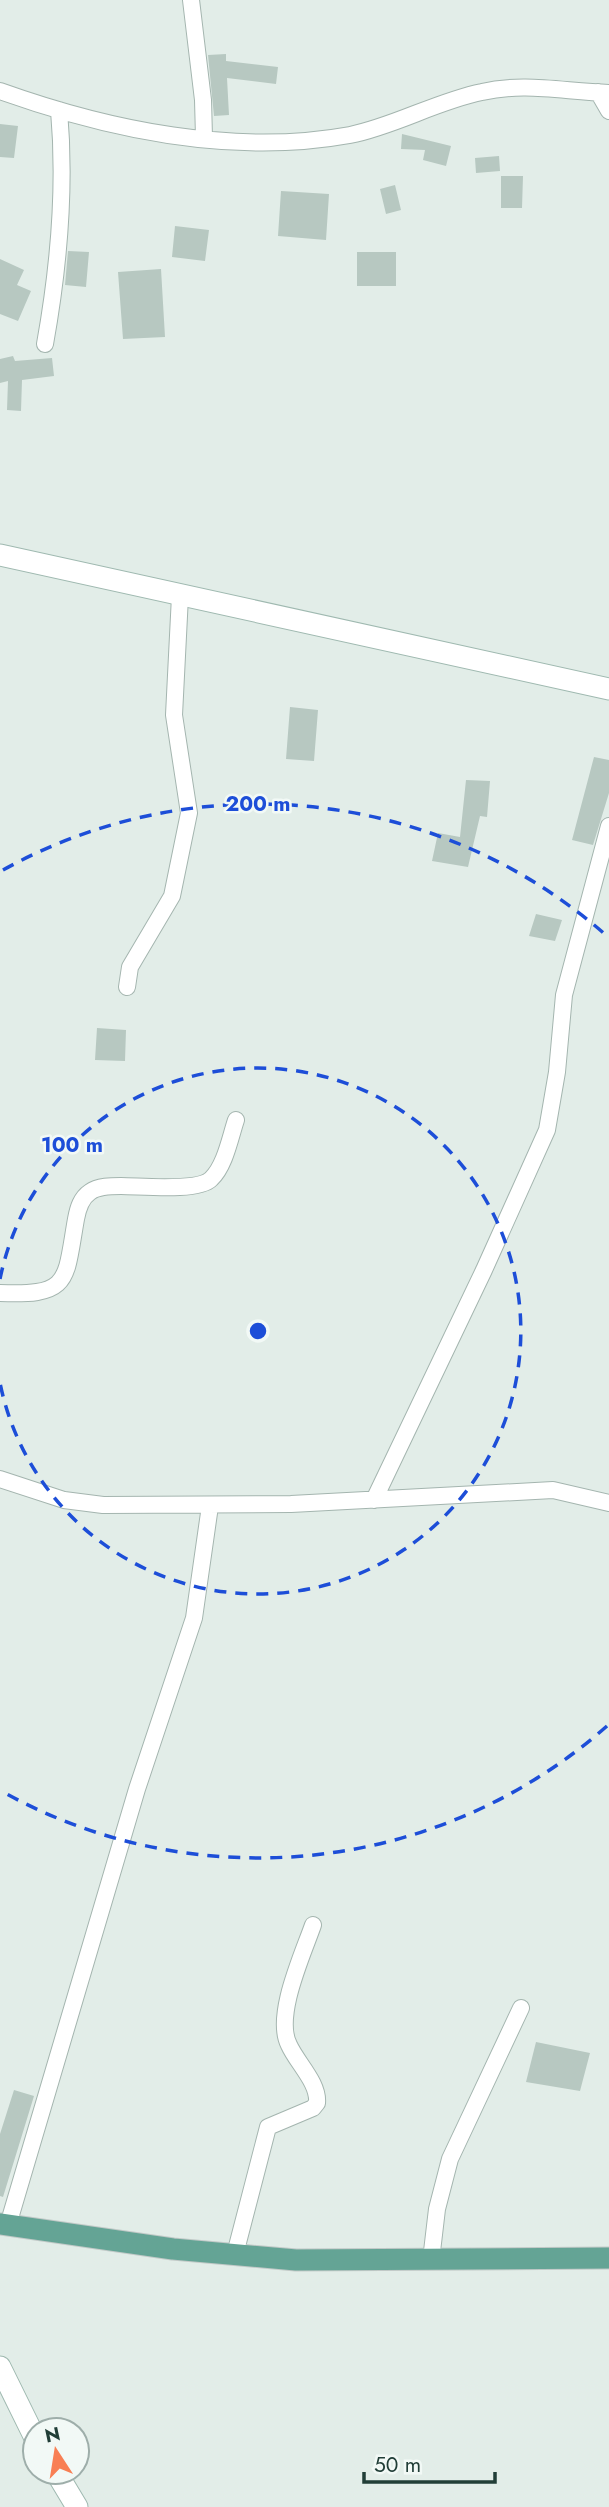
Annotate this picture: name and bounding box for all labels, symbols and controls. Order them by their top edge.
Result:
text: 200 m [225,789,291,819]
text: 100 m [41,1130,103,1160]
centre of rings [246,1319,270,1343]
north arrow [21,2416,91,2486]
text: N [42,2420,63,2450]
scale bar [364,2440,495,2484]
text: 50 m [374,2450,421,2480]

